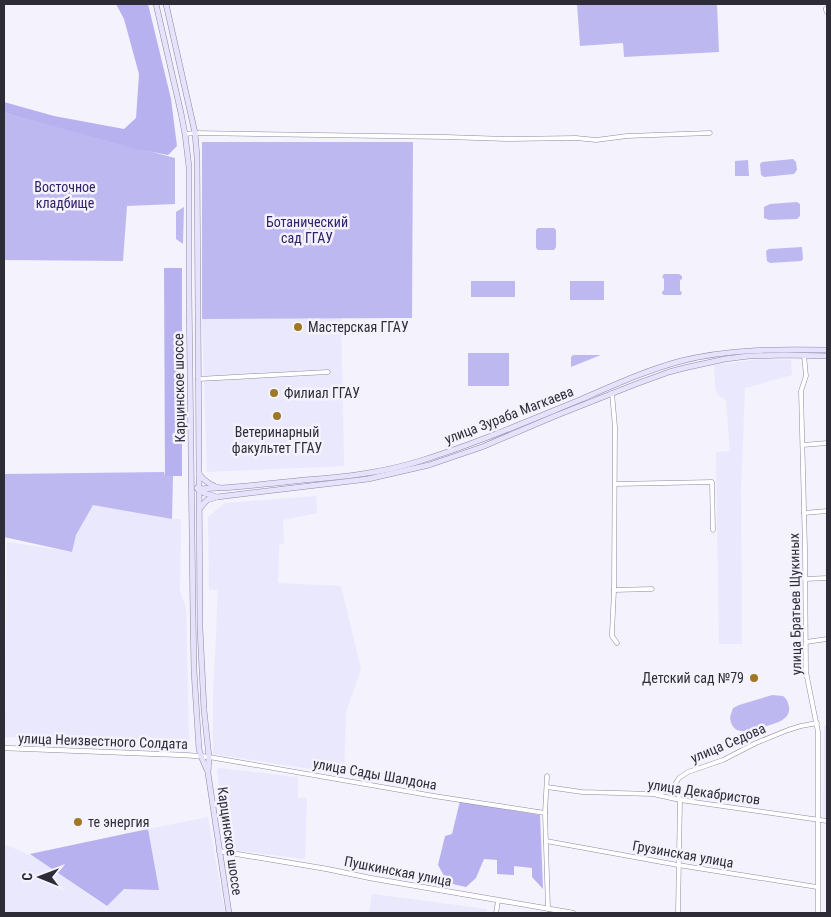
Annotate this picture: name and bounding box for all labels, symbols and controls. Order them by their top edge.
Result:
park label: Восточное кладбище [34,179,96,211]
park label: Ботанический сад ГГАУ [266,214,348,246]
place label: Мастерская ГГАУ [308,319,409,335]
marker: Мастерская ГГАУ [292,321,304,333]
street label: Карцинское шоссе [170,333,188,443]
street label: улица Зураба Магкаева [442,383,576,447]
place label: Филиал ГГАУ [284,385,360,401]
marker: Филиал ГГАУ [268,387,280,399]
marker: Ветеринарный факультет ГГАУ [271,410,283,422]
place label: Ветеринарный факультет ГГАУ [232,424,322,456]
street label: улица Братьев Щукиных [786,533,804,675]
place label: Детский сад №79 [642,670,744,686]
marker: Детский сад №79 [748,672,760,684]
street label: улица Седова [688,720,768,766]
street label: улица Неизвестного Солдата [18,730,188,752]
street label: улица Сады Шалдона [312,755,438,793]
street label: улица Декабристов [647,776,761,808]
street label: Карцинское шоссе [214,786,246,897]
place label: те энергия [88,814,149,830]
marker: те энергия [72,816,84,828]
street label: Грузинская улица [631,837,735,871]
north arrow [15,852,65,902]
street label: Пушкинская улица [343,853,453,889]
text: С [19,873,35,881]

